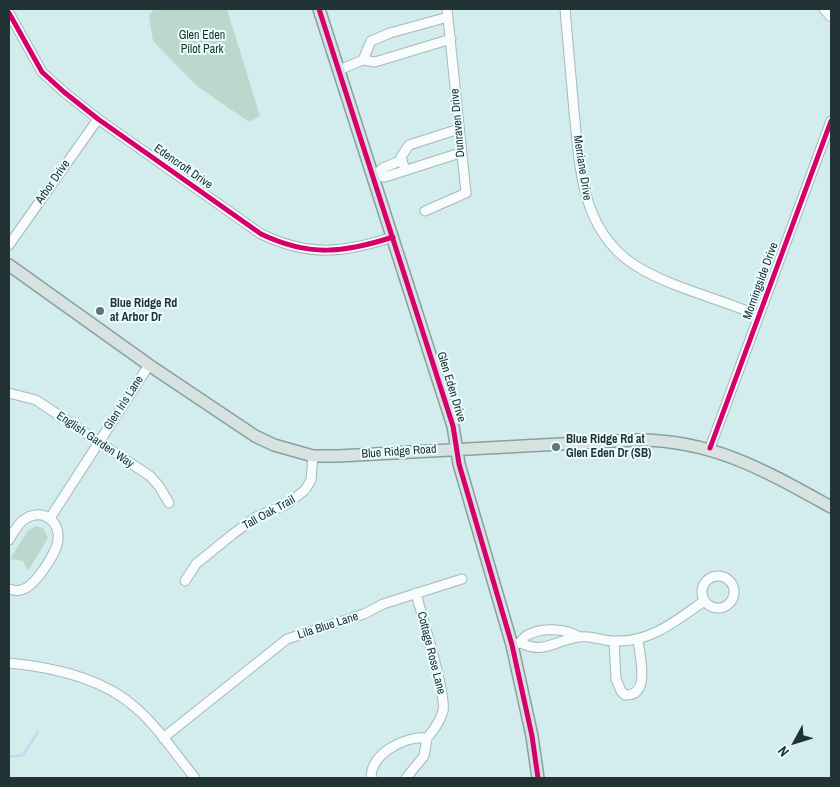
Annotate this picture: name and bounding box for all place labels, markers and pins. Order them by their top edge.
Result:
place label: Blue Ridge Rd at Arbor Dr [110,297,177,325]
marker: Blue Ridge Rd at Arbor Dr [94,305,106,317]
place label: Blue Ridge Rd at Glen Eden Dr (SB) [566,433,651,461]
marker: Blue Ridge Rd at Glen Eden Dr (SB) [550,441,562,453]

